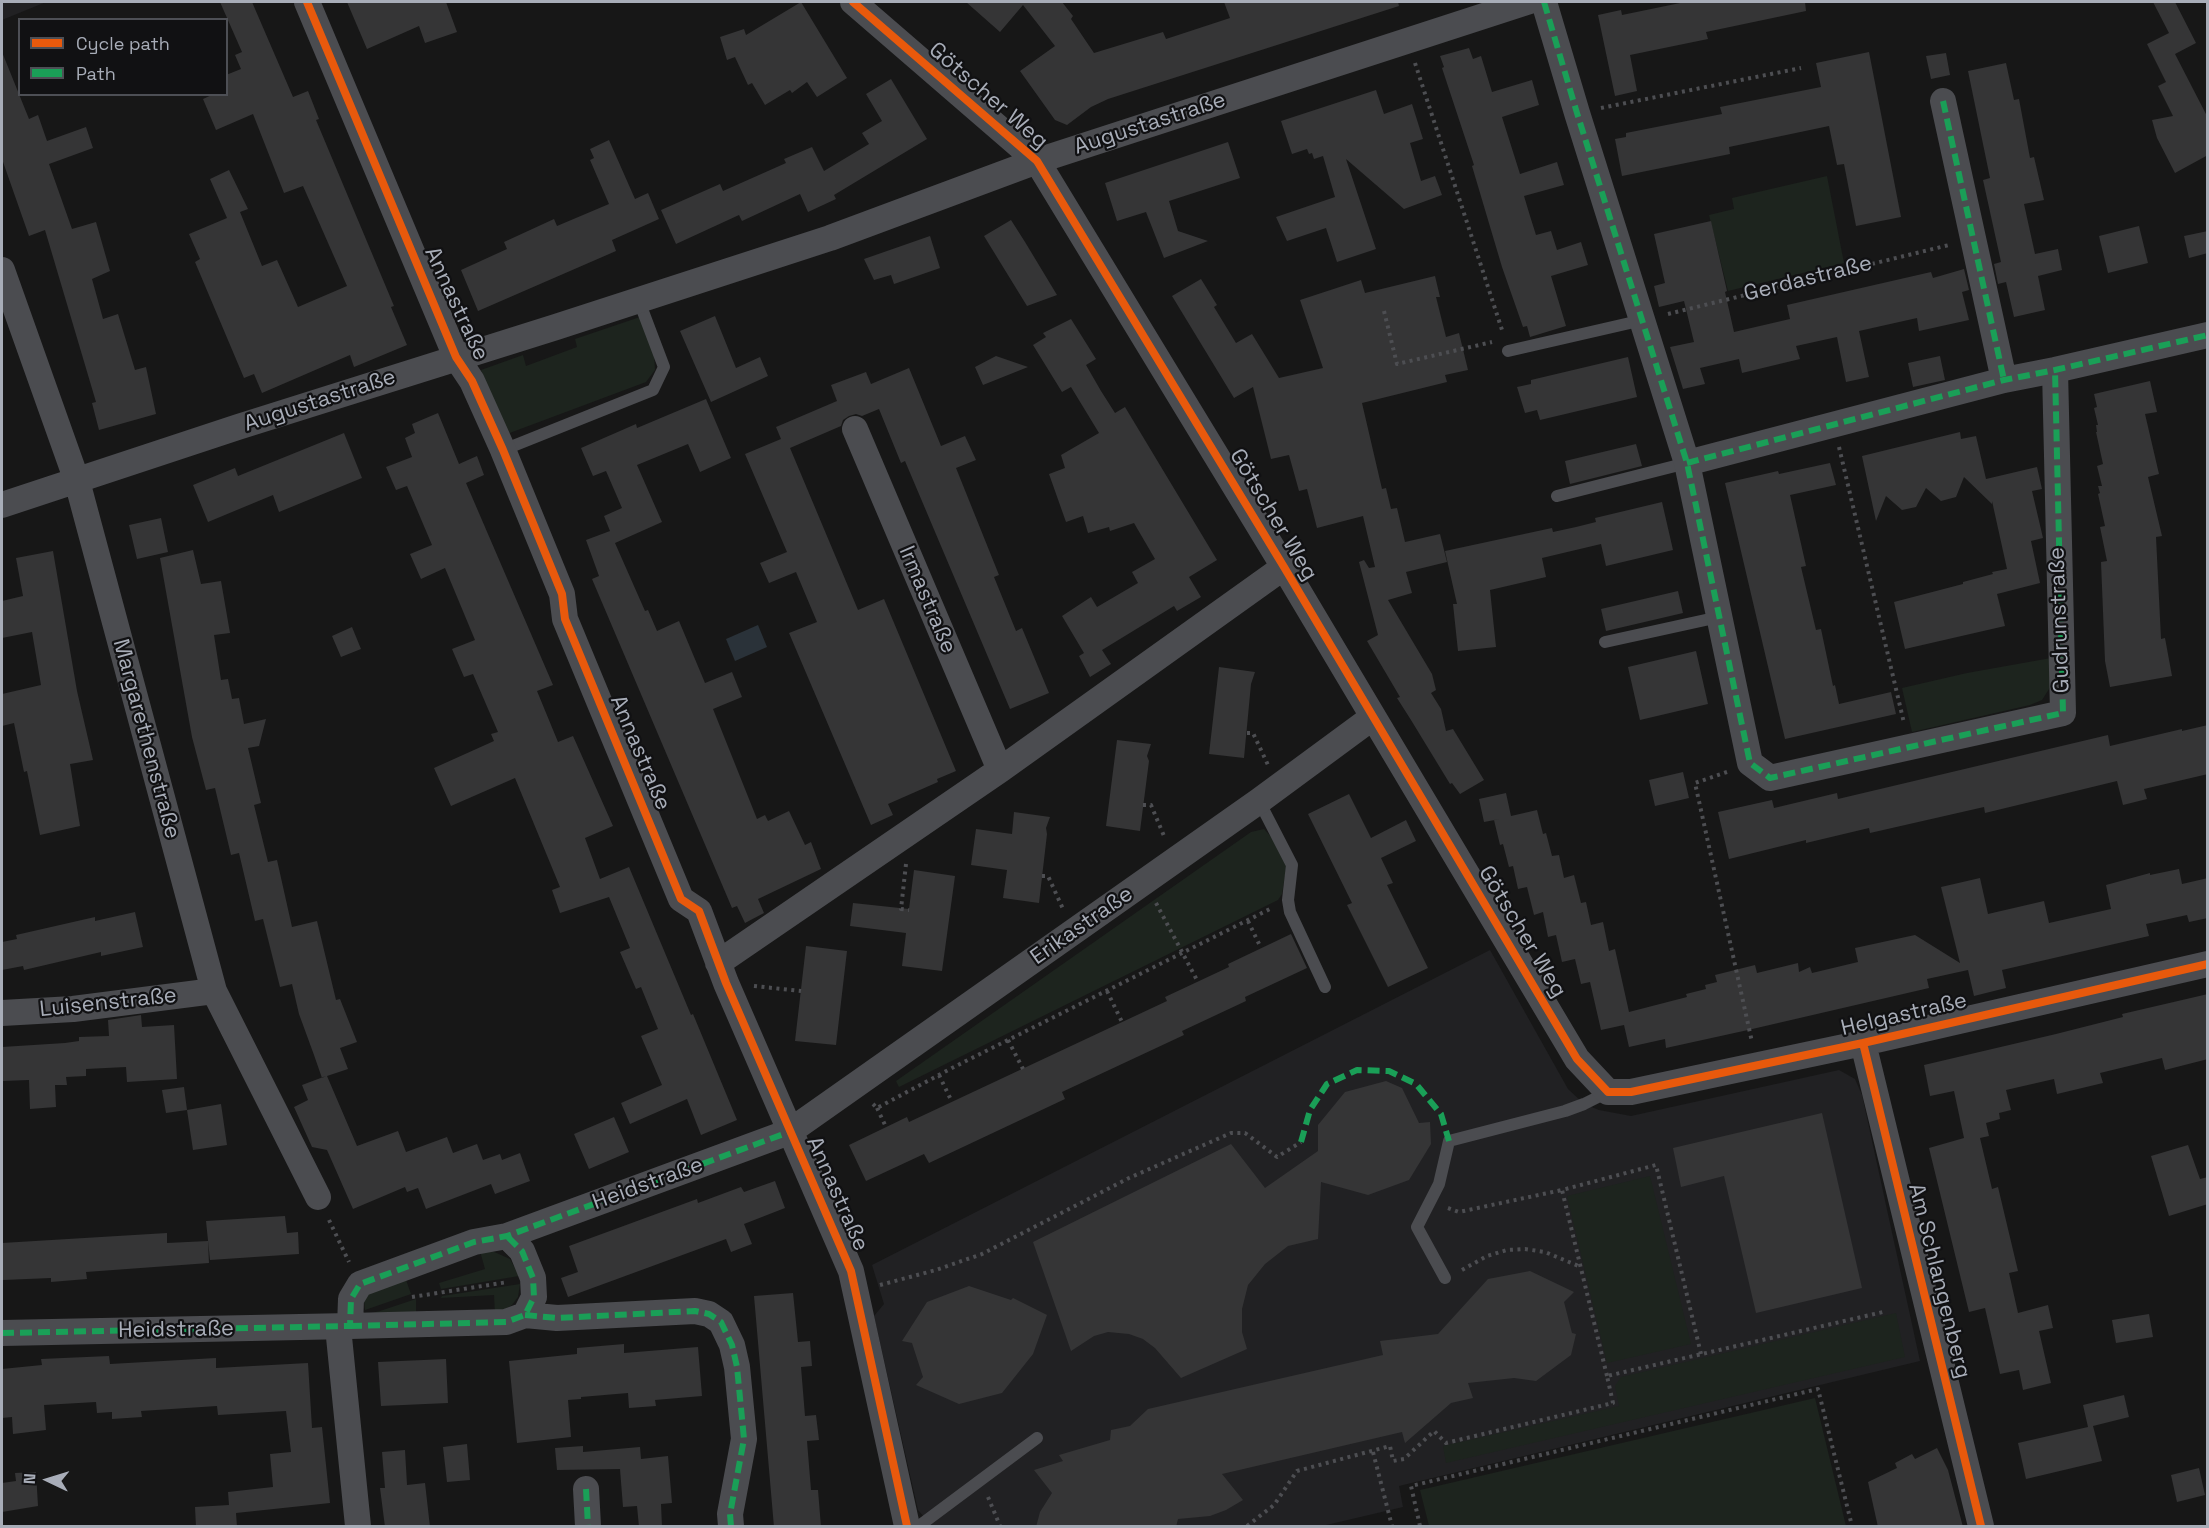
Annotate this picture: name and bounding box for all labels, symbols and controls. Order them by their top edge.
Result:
legend [18,18,228,96]
text: Cycle path [76,32,170,55]
street label: Götscher Weg [923,37,1053,155]
text: Path [76,62,116,85]
street label: Augustastraße [1071,87,1229,161]
street label: Annastraße [418,243,494,365]
street label: Gerdastraße [1741,250,1875,308]
street label: Augustastraße [241,364,399,438]
street label: Götscher Weg [1223,444,1323,586]
street label: Irmastraße [893,542,961,658]
street label: Gudrunstraße [2044,546,2076,694]
street label: Margarethenstraße [107,636,185,842]
street label: Annastraße [604,692,676,814]
street label: Götscher Weg [1472,861,1572,1003]
street label: Erikastraße [1026,881,1138,971]
street label: Luisenstraße [38,983,178,1023]
street label: Helgastraße [1838,988,1970,1042]
street label: Annastraße [800,1133,874,1255]
street label: Heidstraße [589,1152,707,1216]
street label: Am Schlangenberg [1902,1181,1976,1381]
street label: Heidstraße [118,1316,234,1344]
north arrow [18,1450,78,1510]
text: N [19,1473,40,1485]

